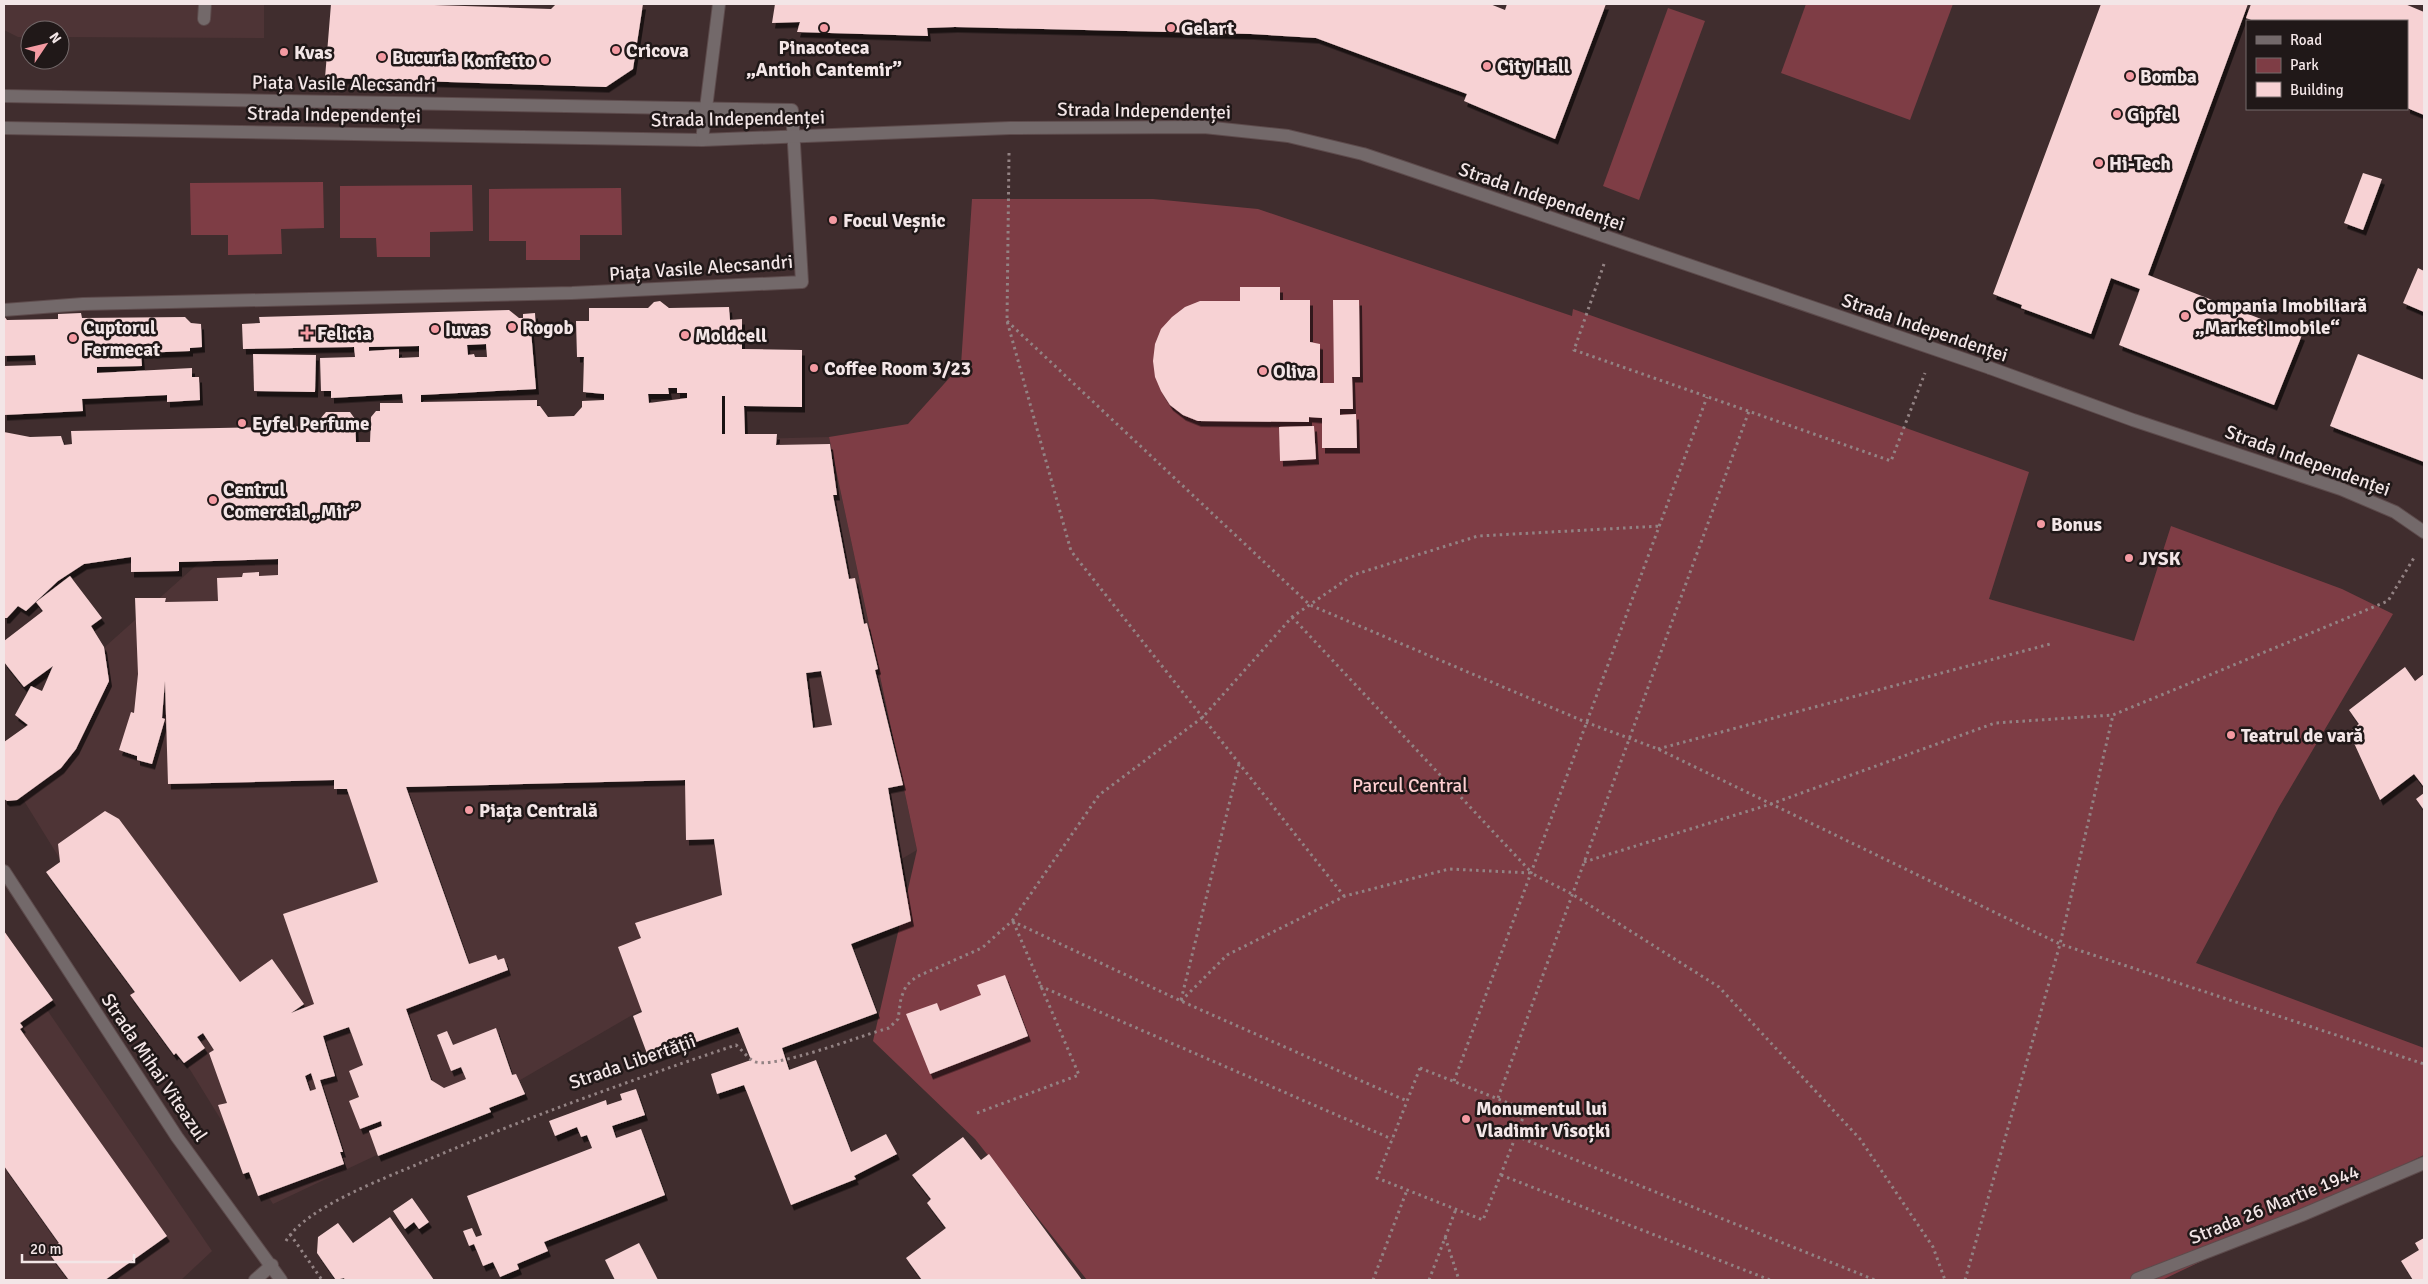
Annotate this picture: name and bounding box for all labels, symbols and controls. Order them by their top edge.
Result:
place label: Gelart [1181,17,1234,41]
north arrow [20,20,70,70]
legend [2246,20,2408,110]
marker: Pinacoteca „Antioh Cantemir” [818,22,830,34]
marker: Gelart [1165,22,1177,34]
text: N [45,29,65,47]
text: Road [2290,31,2322,49]
place label: Pinacoteca „Antioh Cantemir” [746,36,902,82]
place label: Cricova [626,39,689,63]
place label: Kvas [294,41,333,65]
marker: Cricova [610,44,622,56]
marker: Kvas [278,46,290,58]
place label: Bucuria [392,46,457,70]
place label: Konfetto [463,49,535,73]
marker: Bucuria [376,51,388,63]
marker: Konfetto [539,54,551,66]
place label: City Hall [1497,55,1570,79]
text: Park [2290,56,2319,74]
marker: City Hall [1481,60,1493,72]
place label: Bomba [2140,65,2197,89]
street label: Piața Vasile Alecsandri [252,70,436,98]
marker: Bomba [2124,70,2136,82]
text: Building [2290,81,2344,99]
street label: Strada Independenței [1057,97,1231,125]
street label: Strada Independenței [247,101,421,129]
place label: Gipfel [2127,103,2178,127]
street label: Strada Independenței [651,105,825,133]
marker: Gipfel [2111,108,2123,120]
place label: Hi-Tech [2109,152,2171,176]
street label: Strada Independenței [1455,157,1628,237]
marker: Hi-Tech [2093,157,2105,169]
place label: Focul Veșnic [843,209,946,233]
marker: Focul Veșnic [827,214,839,226]
street label: Piața Vasile Alecsandri [608,250,794,286]
street label: Strada Independenței [1838,288,2011,368]
place label: Compania Imobiliară „Market Imobile“ [2195,294,2367,340]
marker: Compania Imobiliară „Market Imobile“ [2179,310,2191,322]
place label: Cuptorul Fermecat [83,316,160,362]
place label: Rogob [522,316,574,340]
place label: Iuvas [445,318,489,342]
marker: Rogob [506,321,518,333]
place label: Felicia [317,322,372,346]
marker: Iuvas [429,323,441,335]
place label: Moldcell [695,324,767,348]
marker: Felicia [301,327,313,339]
marker: Moldcell [679,329,691,341]
marker: Cuptorul Fermecat [67,332,79,344]
place label: Coffee Room 3/23 [824,357,971,381]
place label: Oliva [1273,360,1316,384]
marker: Coffee Room 3/23 [808,362,820,374]
marker: Oliva [1257,365,1269,377]
place label: Eyfel Perfume [252,412,370,436]
marker: Eyfel Perfume [236,417,248,429]
street label: Strada Independenței [2222,420,2394,502]
place label: Centrul Comercial „Mir” [223,478,359,524]
marker: Centrul Comercial „Mir” [207,494,219,506]
place label: Bonus [2051,513,2102,537]
marker: Bonus [2035,518,2047,530]
place label: JYSK [2139,547,2181,571]
marker: JYSK [2123,552,2135,564]
place label: Teatrul de vară [2241,724,2363,748]
marker: Teatrul de vară [2225,729,2237,741]
park label: Parcul Central [1352,774,1468,798]
place label: Piața Centrală [479,799,598,823]
marker: Piața Centrală [463,804,475,816]
street label: Strada Mihai Viteazul [96,989,213,1146]
street label: Strada Libertății [566,1029,699,1095]
place label: Monumentul lui Vladimir Vîsoțki [1476,1097,1610,1143]
marker: Monumentul lui Vladimir Vîsoțki [1460,1113,1472,1125]
street label: Strada 26 Martie 1944 [2186,1160,2363,1250]
scale bar [22,1232,135,1264]
text: 20 m [30,1240,61,1258]

